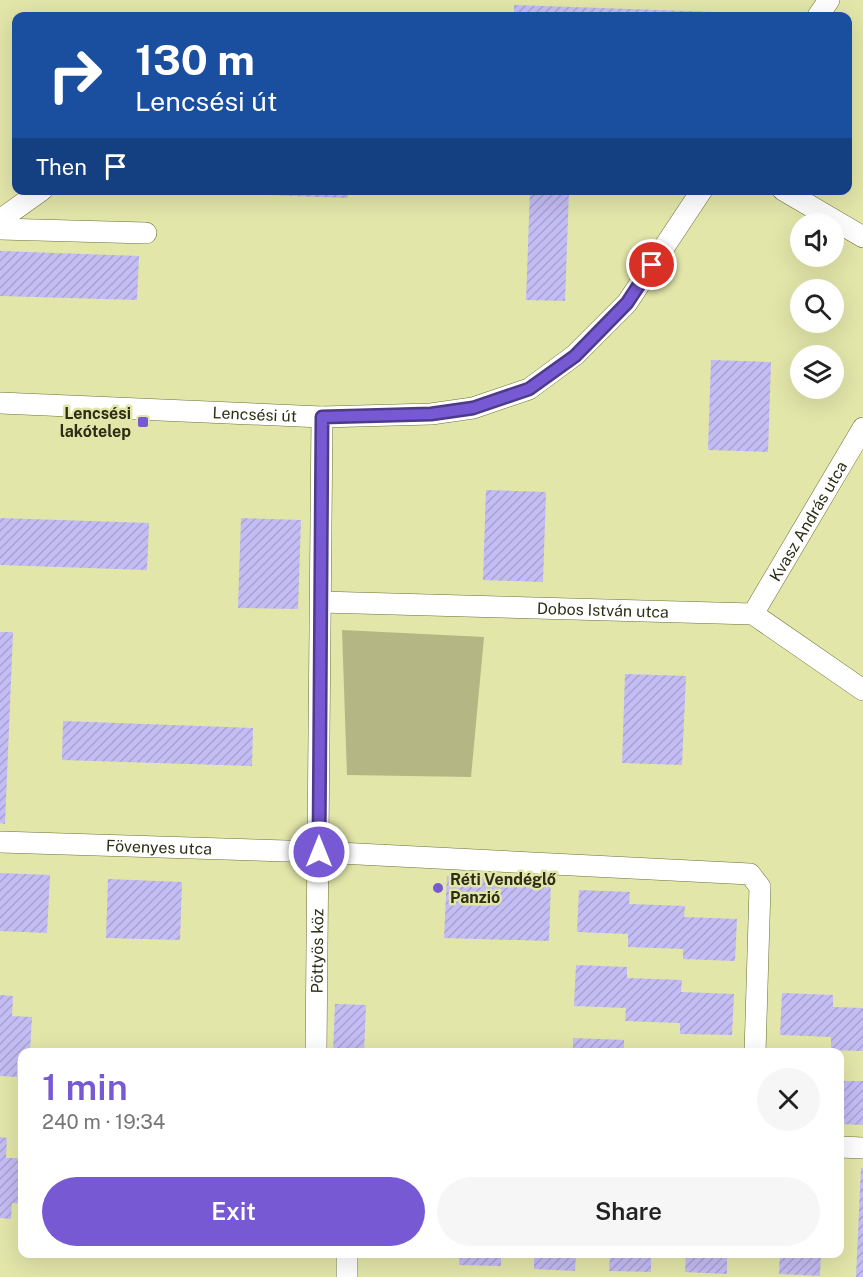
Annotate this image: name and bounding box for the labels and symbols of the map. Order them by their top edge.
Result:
pin [626,239,677,290]
street label: Lencsési út [212,403,297,426]
place label: Lencsési lakótelep [60,404,131,441]
marker: Lencsési lakótelep [136,415,150,429]
street label: Kvasz András utca [766,458,851,585]
street label: Dobos István utca [537,599,669,622]
position arrow [287,820,351,884]
street label: Fövenyes utca [106,836,212,859]
place label: Réti Vendéglő Panzió [450,870,557,907]
marker: Réti Vendéglő Panzió [431,881,445,895]
street label: Pöttyös köz [308,908,327,994]

